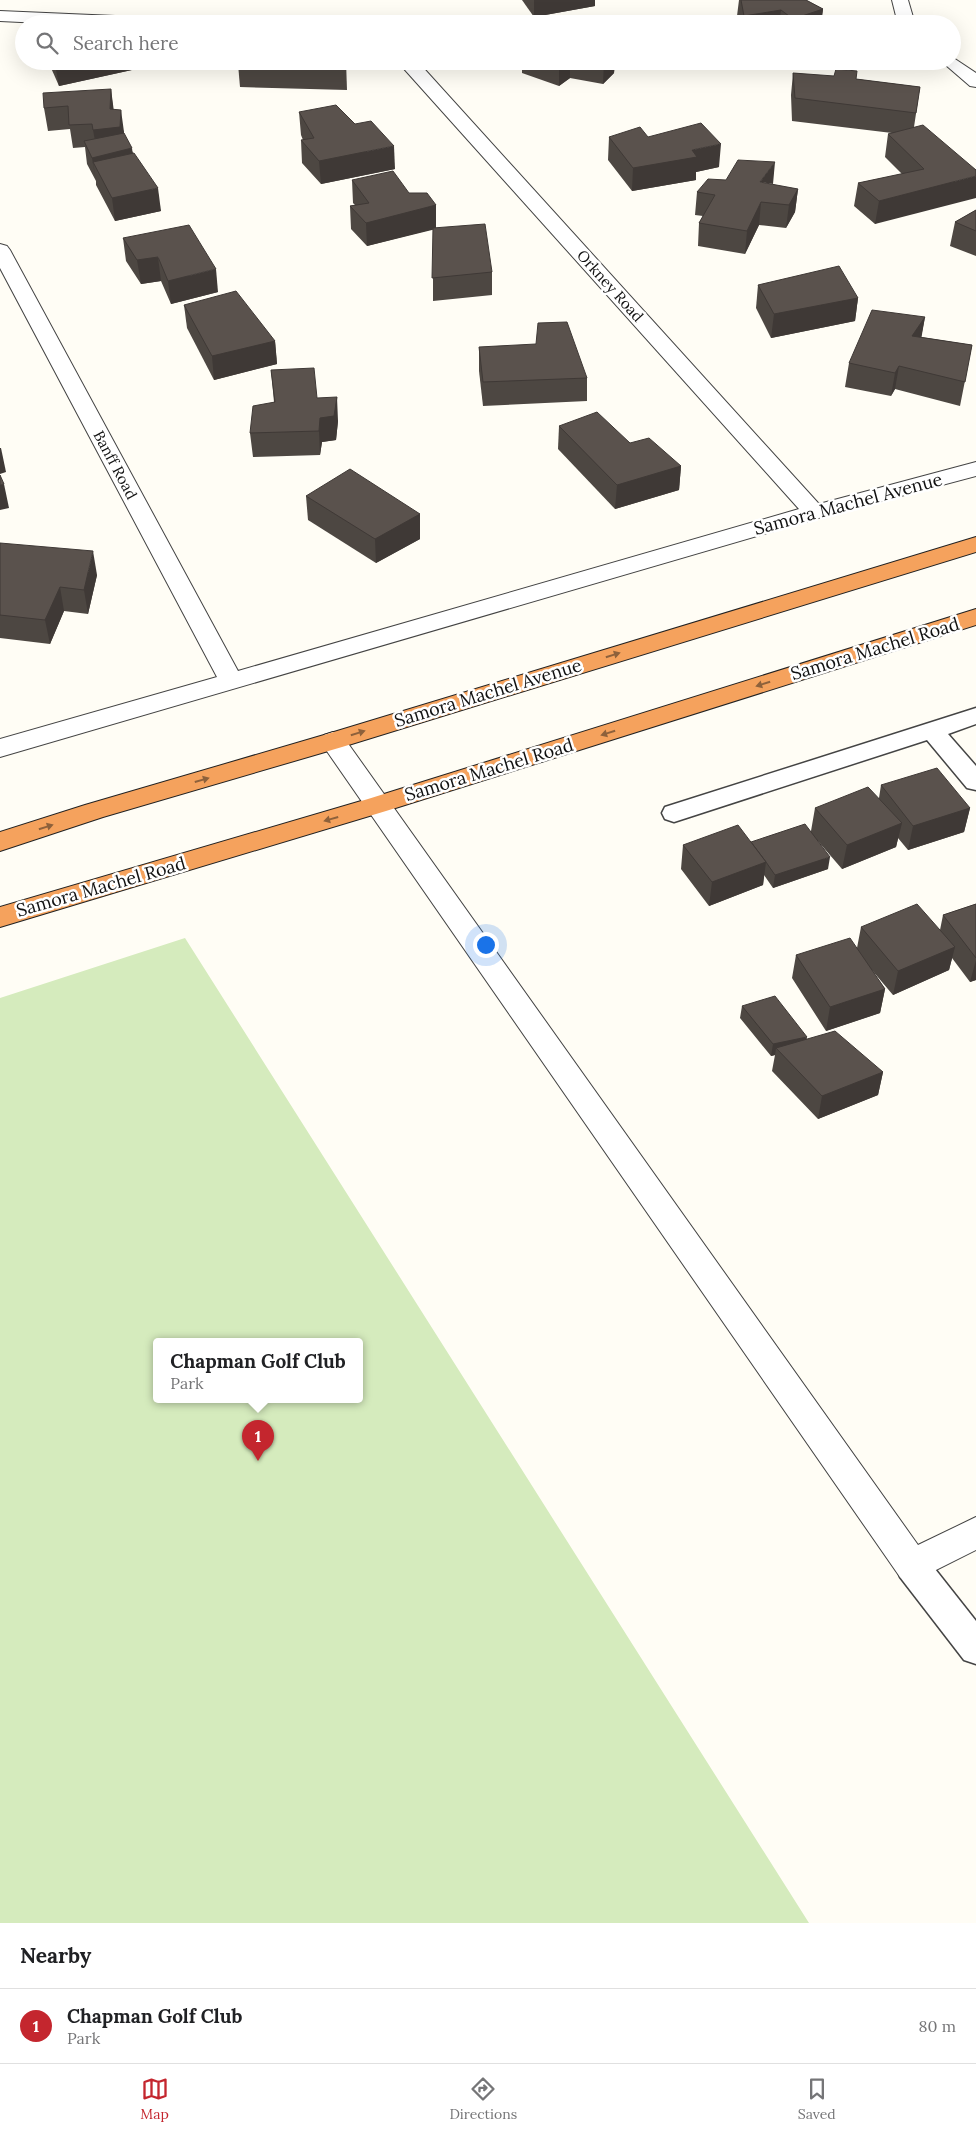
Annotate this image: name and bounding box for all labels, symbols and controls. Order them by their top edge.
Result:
search box [15,15,961,70]
icon: search [33,29,61,57]
text: Search here [73,31,179,55]
street label: Orkney Road [573,246,648,326]
street label: Banff Road [89,427,141,502]
street label: Samora Machel Avenue [751,467,945,540]
street label: Samora Machel Road [788,612,962,685]
one-way arrow [606,651,621,659]
street label: Samora Machel Avenue [392,653,584,732]
one-way arrow [755,681,770,689]
one-way arrow [350,729,365,737]
one-way arrow [600,730,615,737]
street label: Samora Machel Road [402,733,576,806]
one-way arrow [194,775,209,783]
one-way arrow [323,816,338,824]
one-way arrow [39,823,54,830]
street label: Samora Machel Road [14,851,188,922]
your location [473,932,499,958]
popup [153,1338,363,1403]
text: Chapman Golf Club [170,1349,346,1373]
text: Park [170,1373,204,1393]
pin: 1 [242,1420,274,1461]
text: Nearby [20,1942,91,1969]
text: Chapman Golf Club [67,2004,242,2028]
text: 1 [33,2016,39,2036]
text: 80 m [919,2016,956,2036]
text: Park [67,2028,100,2048]
tab: Map [140,2075,169,2123]
tab: Directions [449,2075,517,2123]
tab: Saved [798,2075,836,2123]

